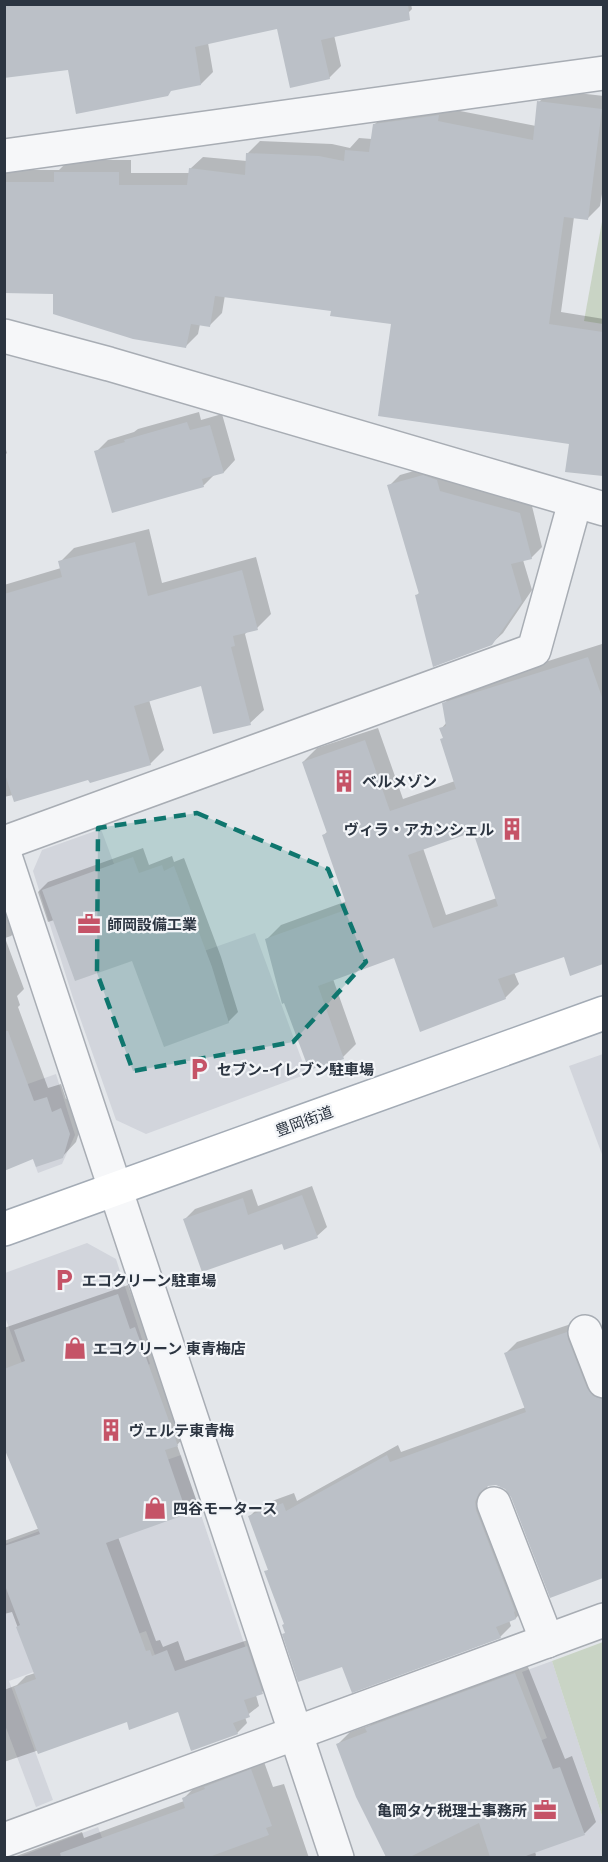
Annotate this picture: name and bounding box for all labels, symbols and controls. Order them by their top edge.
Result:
building icon: ベルメゾン [331,768,357,794]
place label: ベルメゾン [362,772,437,791]
building icon: ヴィラ・アカンシェル [499,816,525,842]
place label: ヴィラ・アカンシェル [344,820,494,839]
office icon: 師岡設備工業 [76,911,102,937]
place label: 師岡設備工業 [107,915,197,934]
parking icon: セブン-イレブン駐車場 [186,1056,212,1082]
place label: セブン-イレブン駐車場 [217,1060,374,1079]
street label: 豊岡街道 [273,1102,335,1140]
parking icon: エコクリーン駐車場 [51,1267,77,1293]
place label: エコクリーン駐車場 [82,1271,216,1290]
shop icon: エコクリーン 東青梅店 [62,1335,88,1361]
place label: エコクリーン 東青梅店 [93,1339,246,1358]
building icon: ヴェルテ東青梅 [98,1417,124,1443]
place label: ヴェルテ東青梅 [129,1421,234,1440]
shop icon: 四谷モータース [142,1495,168,1521]
place label: 四谷モータース [173,1499,277,1518]
office icon: 亀岡タケ税理士事務所 [532,1797,558,1823]
place label: 亀岡タケ税理士事務所 [377,1801,527,1820]

